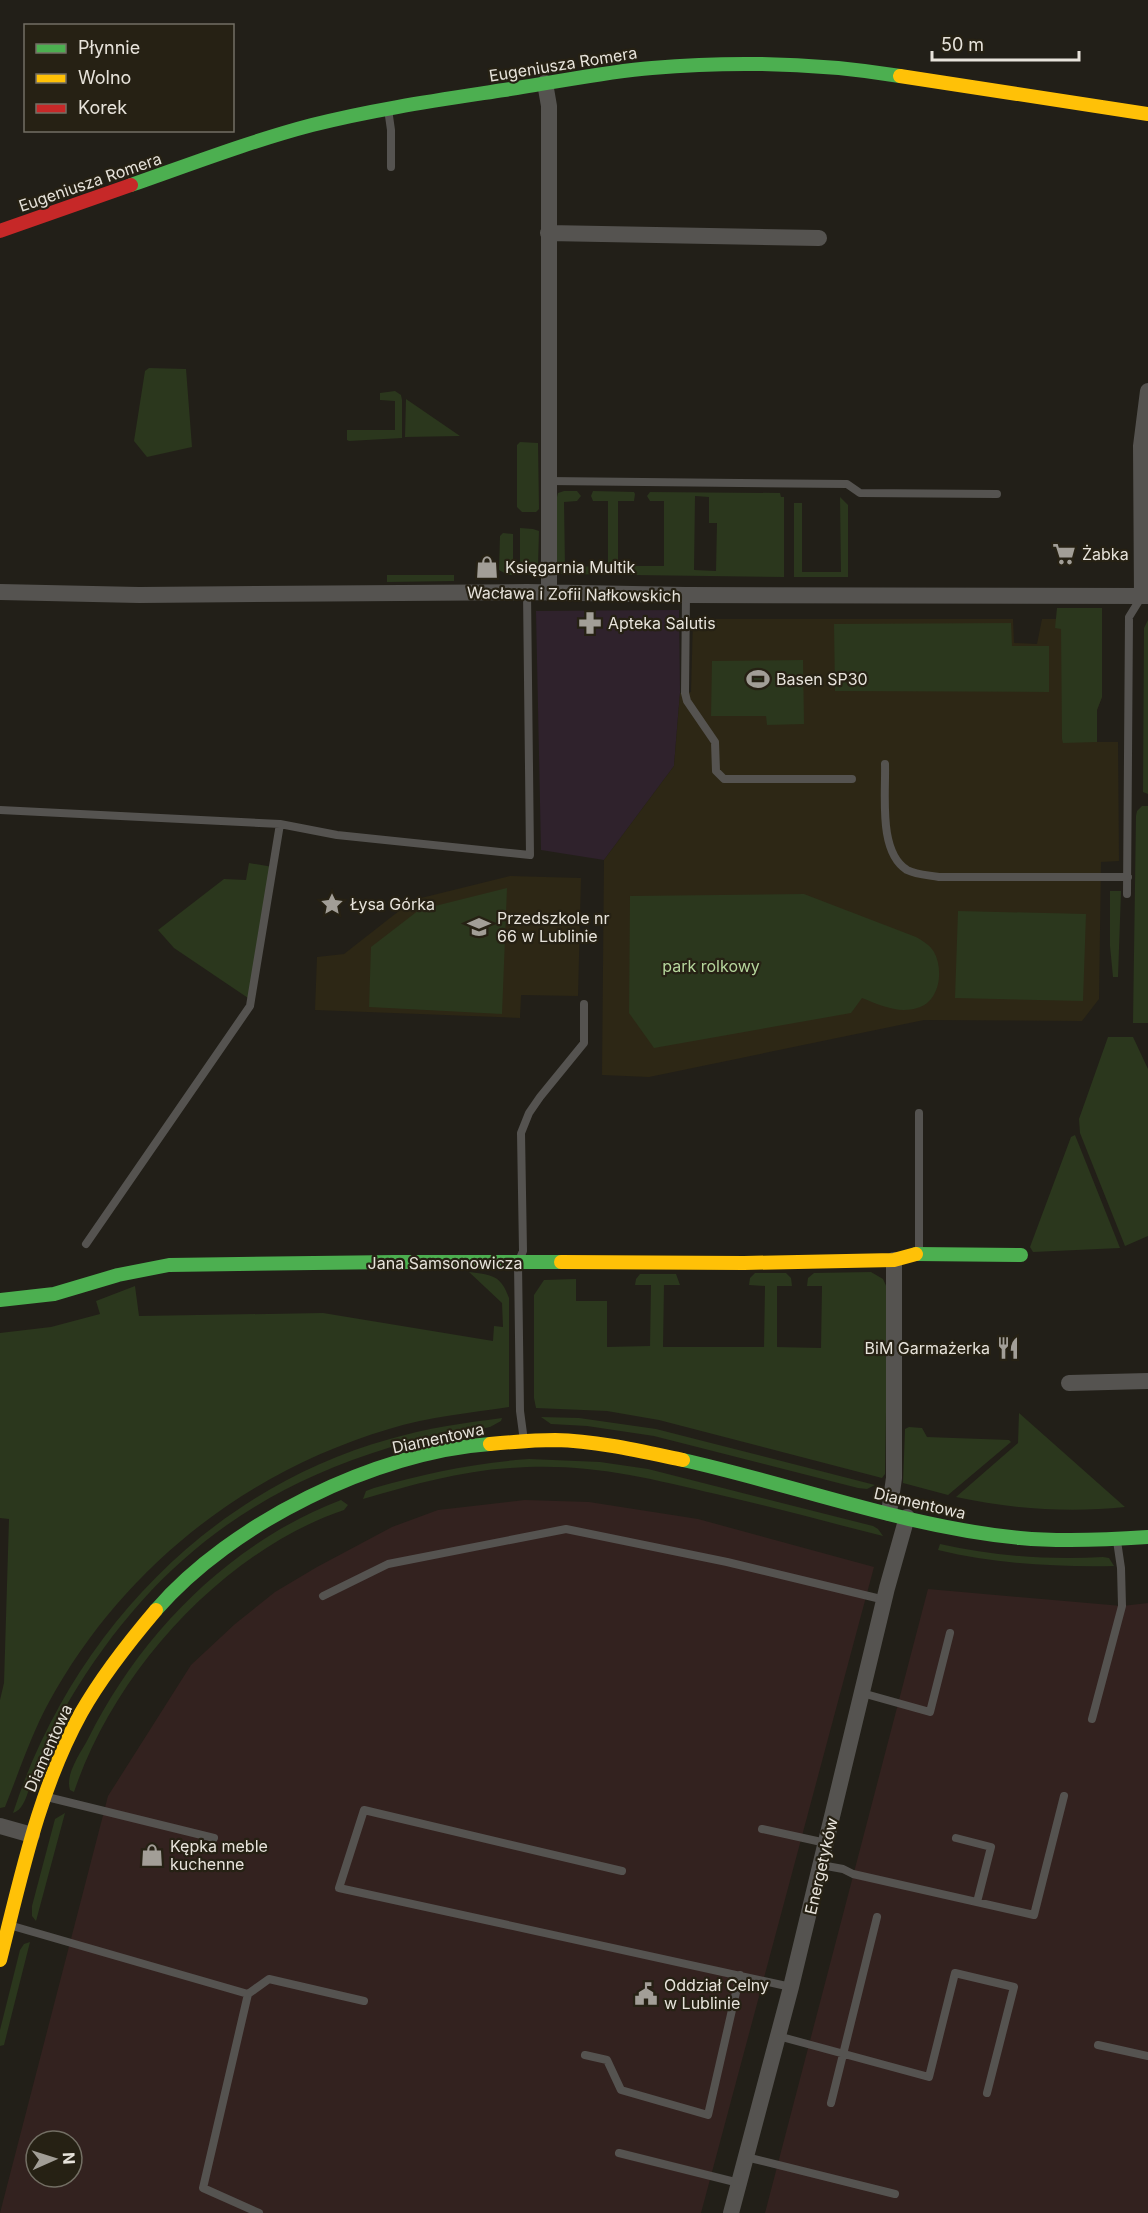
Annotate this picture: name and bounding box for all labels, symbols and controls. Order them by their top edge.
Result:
legend [24,24,234,132]
scale bar [932,24,1079,62]
text: 50 m [941,34,984,55]
text: Płynnie [78,37,140,58]
street label: Eugeniusza Romera [487,42,639,86]
text: Wolno [78,67,131,88]
text: Korek [78,97,127,118]
street label: Eugeniusza Romera [16,148,164,216]
supermarket icon: Żabka [1051,541,1077,567]
place label: Żabka [1082,544,1129,564]
shop icon: Księgarnia Multik [474,554,500,580]
place label: Księgarnia Multik [505,557,635,577]
street label: Wacława i Zofii Nałkowskich [467,582,681,606]
pharmacy icon: Apteka Salutis [577,610,603,636]
place label: Apteka Salutis [608,613,716,633]
sports icon: Basen SP30 [745,666,771,692]
place label: Basen SP30 [776,669,868,689]
place icon: Łysa Górka [319,891,345,917]
place label: Łysa Górka [350,894,435,914]
place label: Przedszkole nr 66 w Lublinie [497,908,609,946]
school or university icon: Przedszkole nr 66 w Lublinie [466,914,492,940]
park label: park rolkowy [662,956,760,976]
street label: Jana Samsonowicza [368,1253,522,1273]
restaurant icon: BiM Garmażerka [995,1335,1021,1361]
place label: BiM Garmażerka [865,1338,990,1358]
street label: Diamentowa [390,1418,486,1458]
street label: Diamentowa [872,1483,968,1523]
street label: Diamentowa [20,1701,76,1795]
street label: Energetyków [800,1816,842,1916]
place label: Kępka meble kuchenne [170,1836,268,1874]
shop icon: Kępka meble kuchenne [139,1842,165,1868]
place label: Oddział Celny w Lublinie [664,1975,769,2013]
public building icon: Oddział Celny w Lublinie [633,1981,659,2007]
north arrow [24,2129,84,2189]
text: N [59,2152,79,2165]

